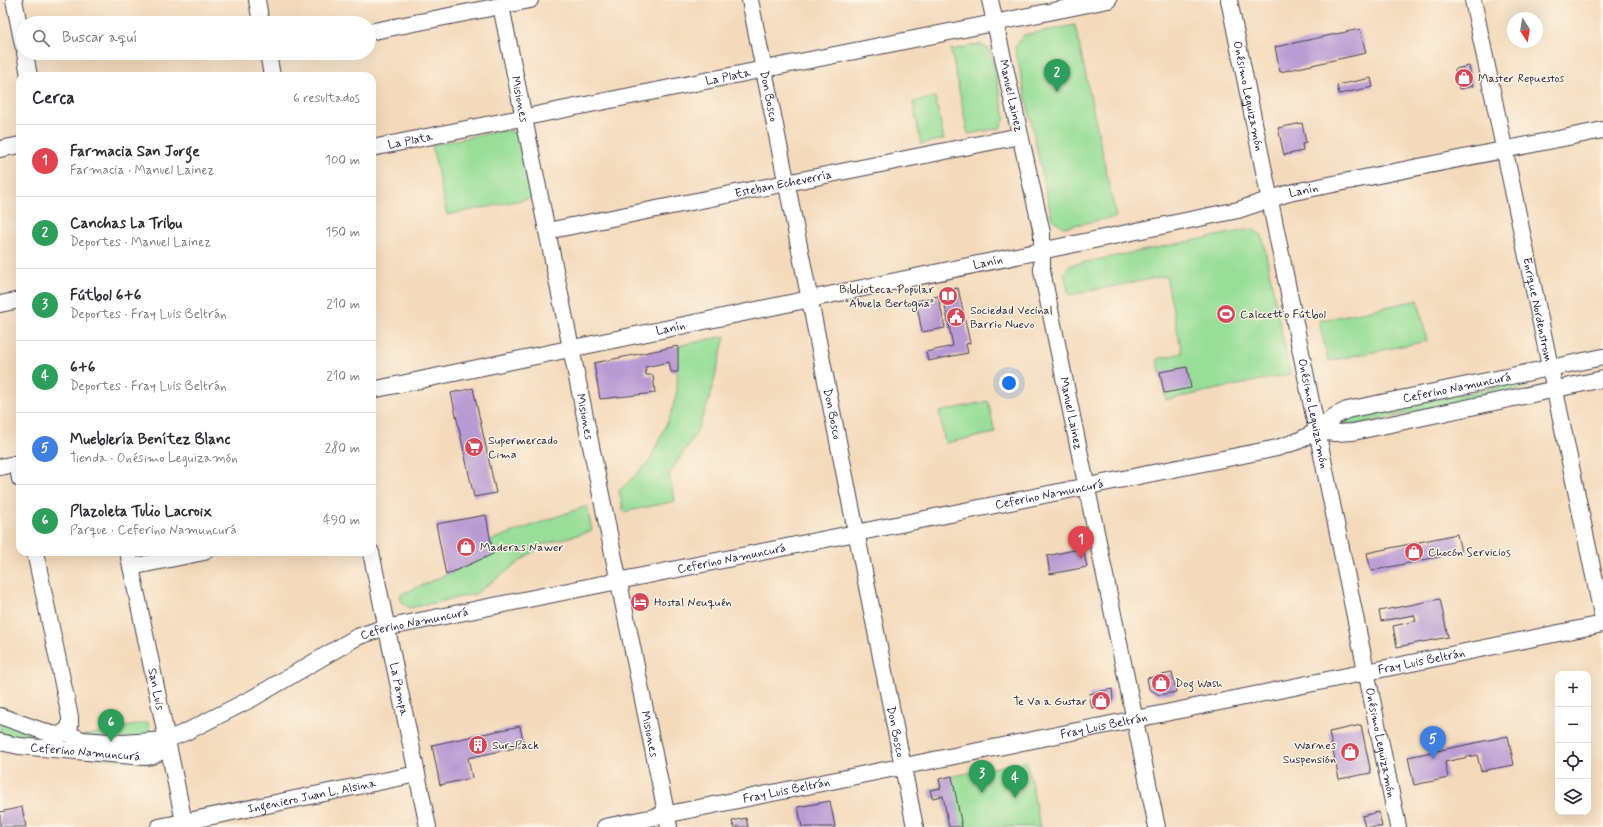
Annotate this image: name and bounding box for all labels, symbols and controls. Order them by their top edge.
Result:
north arrow [1507,12,1543,48]
search box [16,16,376,60]
icon: search [30,27,52,49]
text: Buscar aquí [62,28,137,48]
street label: Onésimo Leguizamón [1229,40,1267,153]
street label: Manuel Lainez [995,58,1026,134]
pin: 2 [1044,59,1070,92]
street label: La Plata [704,65,753,90]
shop icon: Master Repuestos [1453,67,1475,89]
street label: Don Bosco [755,69,781,124]
place label: Master Repuestos [1478,71,1565,87]
street label: Misiones [507,75,532,124]
text: Cerca [32,87,75,109]
text: 6 resultados [293,90,360,107]
street label: La Plata [387,129,435,154]
text: Farmacia San Jorge [70,142,200,162]
text: 1 [42,152,48,169]
text: 100 m [325,152,360,169]
text: Farmacia · Manuel Lainez [70,162,214,179]
street label: Esteban Echeverría [734,167,833,202]
street label: Lanín [1287,180,1320,202]
text: Canchas La Tribu [70,214,182,234]
text: 2 [42,224,48,241]
text: 150 m [326,224,360,241]
text: Deportes · Manuel Lainez [70,234,211,251]
street label: Lanín [972,252,1004,274]
street label: Enrique Nordenstrom [1518,256,1556,363]
place label: Biblioteca Popular "Abuela Bertogna" [839,282,934,312]
library icon: Biblioteca Popular "Abuela Bertogna" [937,285,959,307]
text: Fútbol 6+6 [70,286,141,306]
text: 3 [42,296,48,313]
text: 210 m [326,296,360,313]
place label: Sociedad Vecinal Barrio Nuevo [970,303,1053,333]
sports icon: Calccetto Fútbol [1215,303,1237,325]
text: Deportes · Fray Luis Beltrán [70,306,227,323]
public building icon: Sociedad Vecinal Barrio Nuevo [945,306,967,328]
place label: Calccetto Fútbol [1240,307,1326,323]
street label: Lanín [655,318,687,340]
street label: Onésimo Leguizamón [1293,357,1332,470]
text: 6+6 [70,358,95,378]
text: 4 [41,368,49,385]
text: 210 m [326,368,360,385]
street label: Ceferino Namuncurá [1401,369,1513,407]
your location [999,373,1019,393]
street label: Manuel Lainez [1055,376,1086,451]
text: Deportes · Fray Luis Beltrán [70,378,227,395]
street label: Don Bosco [819,387,845,441]
street label: Misiones [572,392,597,442]
text: Mueblería Benítez Blanc [70,430,230,450]
place label: Supermercado Cima [488,433,558,463]
supermarket icon: Supermercado Cima [463,436,485,458]
text: 5 [41,440,49,457]
text: 280 m [325,440,360,457]
text: Tienda · Onésimo Leguizamón [70,450,238,467]
street label: Ceferino Namuncurá [994,476,1105,514]
text: Plazoleta Tulio Lacroix [70,502,212,522]
text: 6 [42,512,48,529]
text: 490 m [323,512,360,529]
text: Parque · Ceferino Namuncurá [70,522,237,539]
pin: 1 [1068,526,1094,559]
shop icon: Maderas Nawer [455,536,477,558]
place label: Maderas Nawer [480,540,564,556]
street label: Ceferino Namuncurá [676,540,788,578]
shop icon: Chocón Servicios [1403,541,1425,563]
place label: Chocón Servicios [1428,545,1511,561]
hotel icon: Hostal Neuquén [629,591,651,613]
place label: Hostal Neuquén [654,595,732,611]
street label: Ceferino Namuncurá [358,604,470,644]
street label: Fray Luis Beltrán [1377,645,1466,679]
street label: La Pampa [385,661,412,718]
street label: San Luis [143,667,168,712]
map controls [1555,671,1591,815]
button: + [1555,671,1591,707]
shop icon: Dog Wash [1150,672,1172,694]
place label: Dog Wash [1175,676,1222,693]
street label: Onésimo Leguizamón [1361,686,1399,799]
shop icon: Te Va a Gustar [1090,690,1112,712]
place label: Te Va a Gustar [1013,694,1087,710]
street label: Don Bosco [882,705,908,759]
button: − [1555,707,1591,743]
pin: 6 [98,709,124,742]
street label: Misiones [636,710,662,759]
street label: Fray Luis Beltrán [1059,710,1149,743]
pin: 5 [1420,726,1446,759]
building icon: Sur-Pack [467,734,489,756]
place label: Sur-Pack [492,738,539,754]
place label: Warnes Suspensión [1283,738,1337,768]
street label: Ceferino Namuncurá [30,740,141,766]
shop icon: Warnes Suspensión [1339,741,1361,763]
button: locate [1555,743,1591,779]
pin: 3 [969,760,995,793]
pin: 4 [1002,765,1028,798]
street label: Fray Luis Beltrán [742,774,831,808]
street label: Ingeniero Juan L. Alsina [246,775,378,818]
button: layers [1555,779,1591,815]

